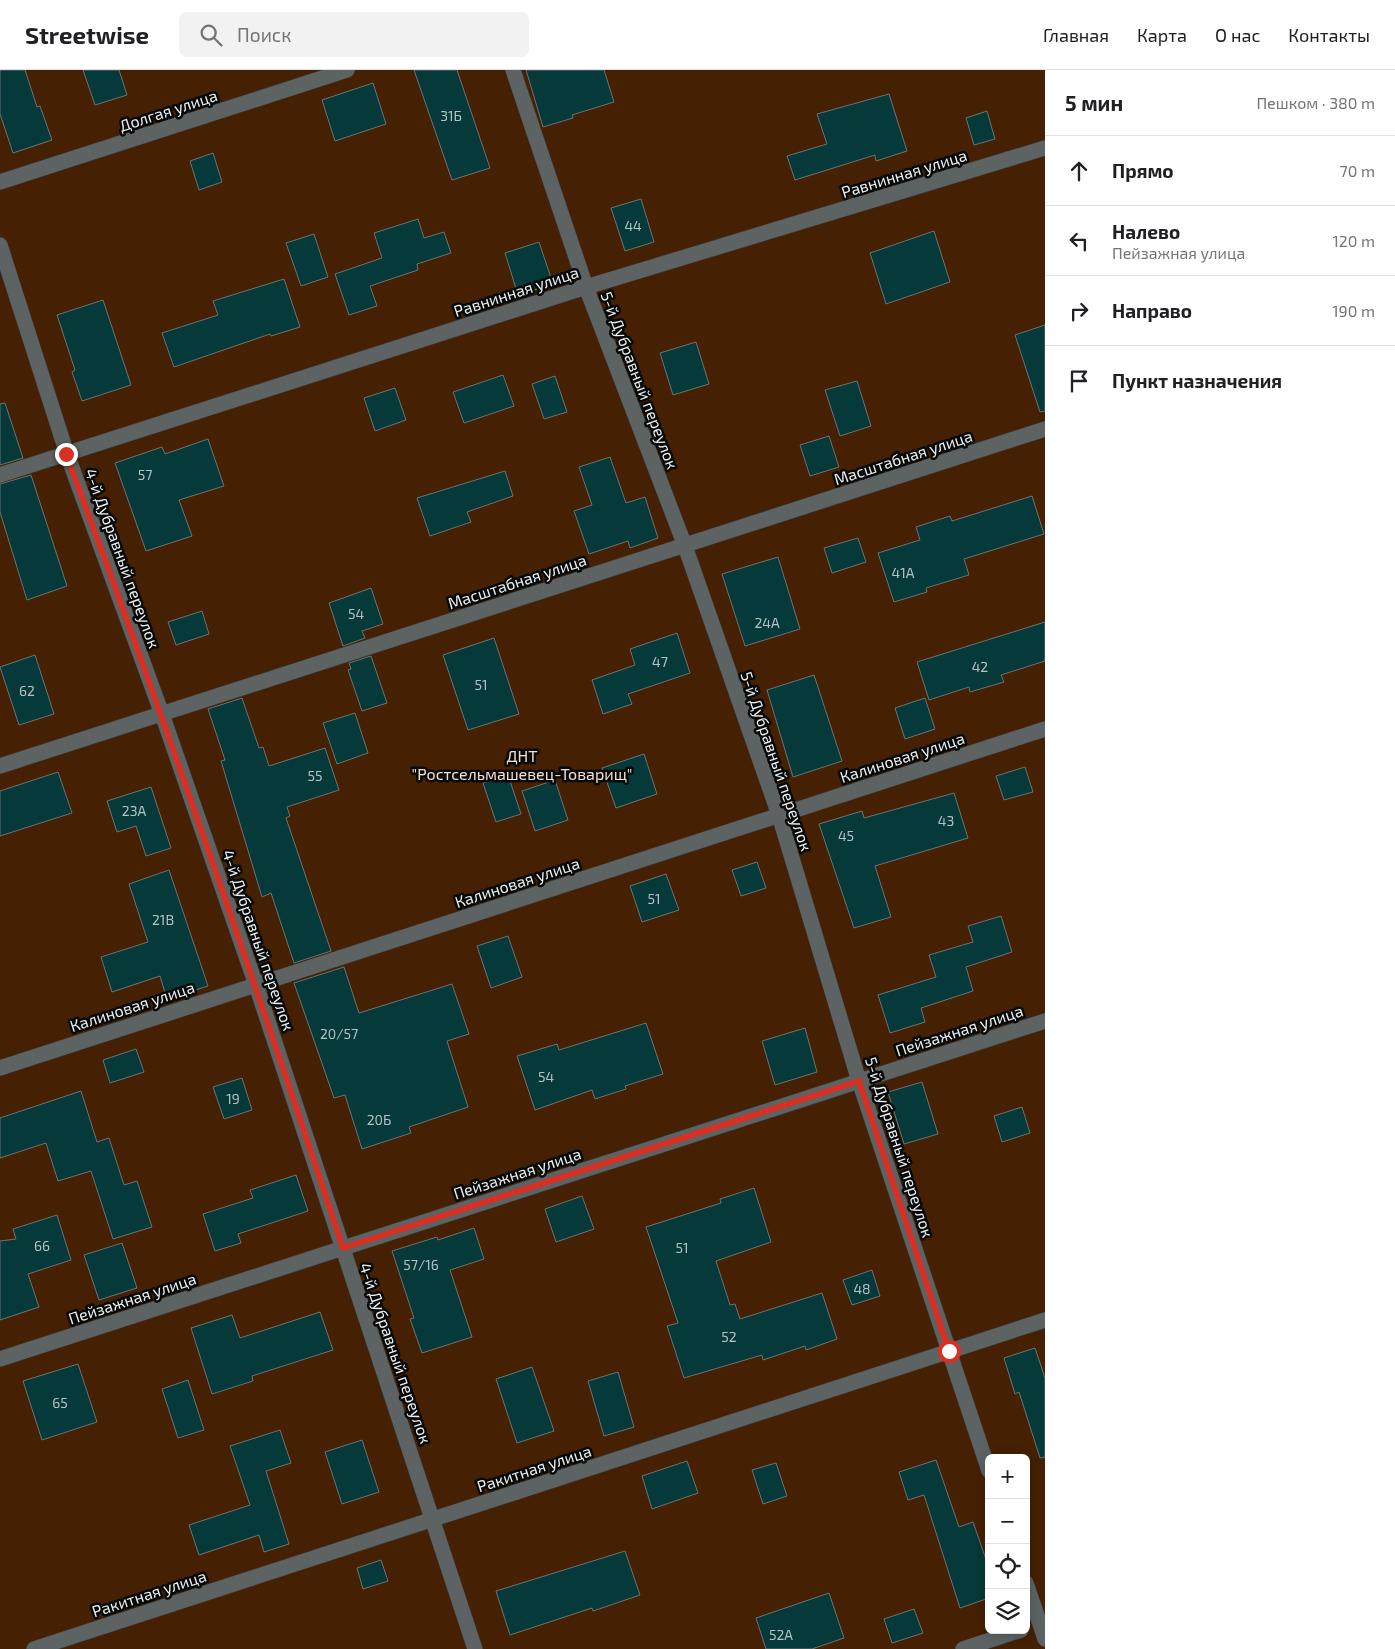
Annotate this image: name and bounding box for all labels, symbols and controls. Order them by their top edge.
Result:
search box [179,12,529,57]
text: Streetwise [25,20,149,49]
icon: search [197,21,225,49]
text: Поиск [237,23,291,46]
text: Главная [1043,24,1109,46]
text: Карта [1137,24,1187,46]
text: О нас [1215,24,1260,46]
text: Контакты [1288,24,1370,46]
street label: Долгая улица [116,85,220,136]
text: 5 мин [1065,90,1123,115]
text: Пешком · 380 m [1256,93,1375,112]
house number: 31Б [440,107,462,124]
street label: Равнинная улица [839,145,969,202]
icon: ahead [1065,157,1093,185]
text: Прямо [1112,159,1174,182]
text: 70 m [1340,161,1375,180]
house number: 44 [624,217,642,234]
text: Налево [1112,220,1180,243]
icon: left [1065,227,1093,255]
text: 120 m [1332,231,1375,250]
text: Пейзажная улица [1112,243,1245,262]
street label: Равнинная улица [451,262,581,321]
street label: 5-й Дубравный переулок [596,289,683,472]
icon: right [1065,297,1093,325]
text: Направо [1112,299,1192,322]
text: 190 m [1332,301,1375,320]
icon: arrive [1065,367,1093,395]
text: Пункт назначения [1112,369,1282,392]
street label: Масштабная улица [831,426,975,489]
route end [55,443,78,466]
street label: 4-й Дубравный переулок [81,466,165,651]
house number: 57 [138,466,152,483]
street label: Масштабная улица [445,550,589,613]
house number: 41А [892,564,915,581]
house number: 54 [348,605,364,622]
house number: 24А [754,614,780,631]
house number: 47 [652,653,668,670]
house number: 42 [972,658,988,675]
street label: 5-й Дубравный переулок [736,669,817,854]
house number: 51 [474,676,488,693]
house number: 62 [19,682,35,699]
street label: Калиновая улица [837,728,967,787]
park label: ДНТ "Ростсельмашевец-Товарищ" [412,746,632,783]
house number: 55 [307,767,323,784]
house number: 23А [122,802,146,819]
house number: 43 [938,812,954,829]
house number: 45 [838,827,854,844]
street label: 4-й Дубравный переулок [218,847,299,1034]
street label: Калиновая улица [452,853,582,912]
house number: 51 [647,890,661,907]
house number: 21В [152,911,174,928]
street label: Калиновая улица [67,977,197,1036]
street label: Пейзажная улица [893,1000,1026,1061]
house number: 20/57 [320,1025,358,1042]
street label: 5-й Дубравный переулок [861,1054,938,1240]
house number: 54 [538,1068,554,1085]
house number: 19 [226,1090,240,1107]
house number: 20Б [367,1111,391,1128]
street label: Пейзажная улица [451,1143,584,1204]
house number: 66 [34,1237,50,1254]
house number: 51 [675,1239,689,1256]
house number: 57/16 [403,1256,439,1273]
street label: 4-й Дубравный переулок [355,1260,436,1447]
street label: Пейзажная улица [66,1268,199,1329]
house number: 48 [853,1280,871,1297]
house number: 52 [721,1328,737,1345]
route start [938,1340,961,1363]
house number: 65 [52,1394,68,1411]
street label: Ракитная улица [474,1441,594,1496]
map controls [985,1454,1030,1634]
button: + [985,1454,1030,1499]
button: − [985,1499,1030,1544]
button: locate [985,1544,1030,1589]
street label: Ракитная улица [89,1566,209,1621]
button: layers [985,1589,1030,1634]
house number: 52А [769,1626,793,1643]

